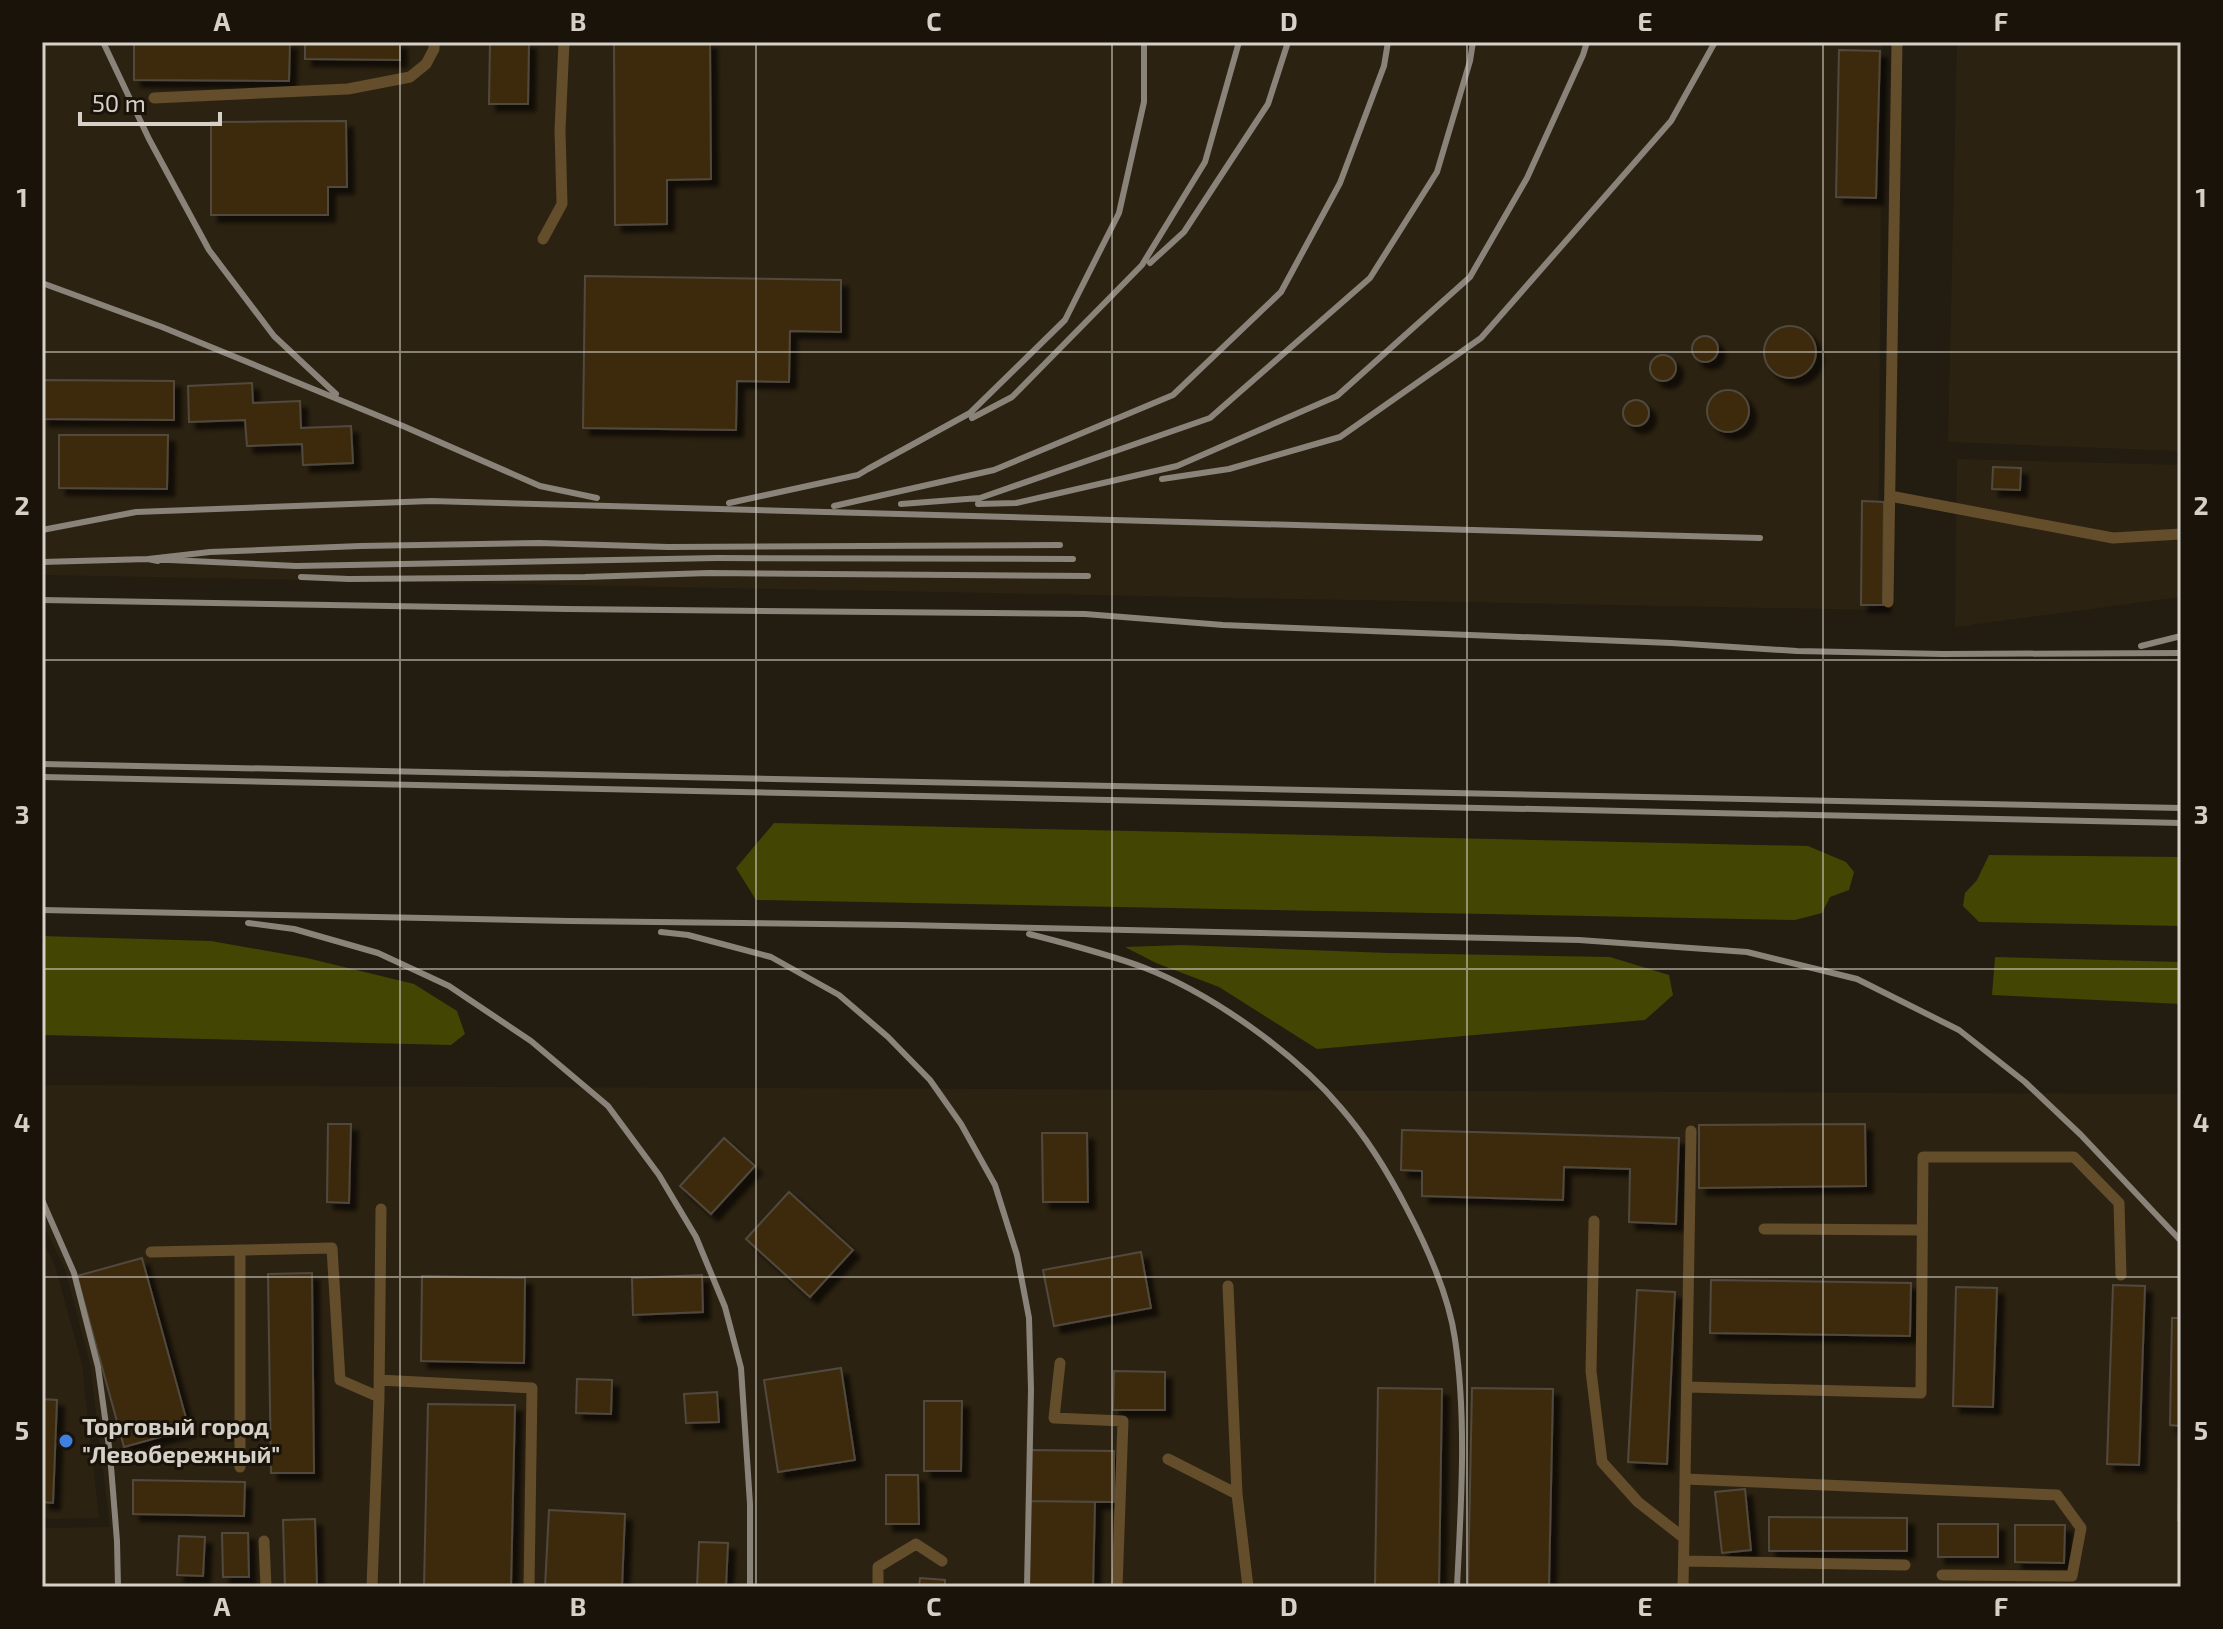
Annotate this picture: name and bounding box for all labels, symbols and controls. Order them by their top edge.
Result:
text: A [214,5,231,36]
text: B [570,5,586,36]
text: C [926,5,942,36]
text: D [1280,5,1298,36]
text: E [1637,5,1653,36]
text: F [1994,5,2008,36]
scale bar [80,76,220,126]
text: 50 m [92,88,146,117]
text: 1 [16,181,28,212]
text: 1 [2195,181,2207,212]
text: 2 [14,489,30,520]
text: 2 [2193,489,2209,520]
text: 3 [15,798,29,829]
text: 3 [2194,798,2208,829]
text: 4 [14,1106,30,1137]
text: 4 [2193,1106,2209,1137]
place label: Торговый город "Левобережный" [82,1411,280,1468]
text: 5 [15,1414,29,1445]
text: 5 [2194,1414,2208,1445]
marker: Торговый город "Левобережный" [57,1432,75,1450]
text: A [214,1590,231,1621]
text: B [570,1590,586,1621]
text: C [926,1590,942,1621]
text: D [1280,1590,1298,1621]
text: E [1637,1590,1653,1621]
text: F [1994,1590,2008,1621]

